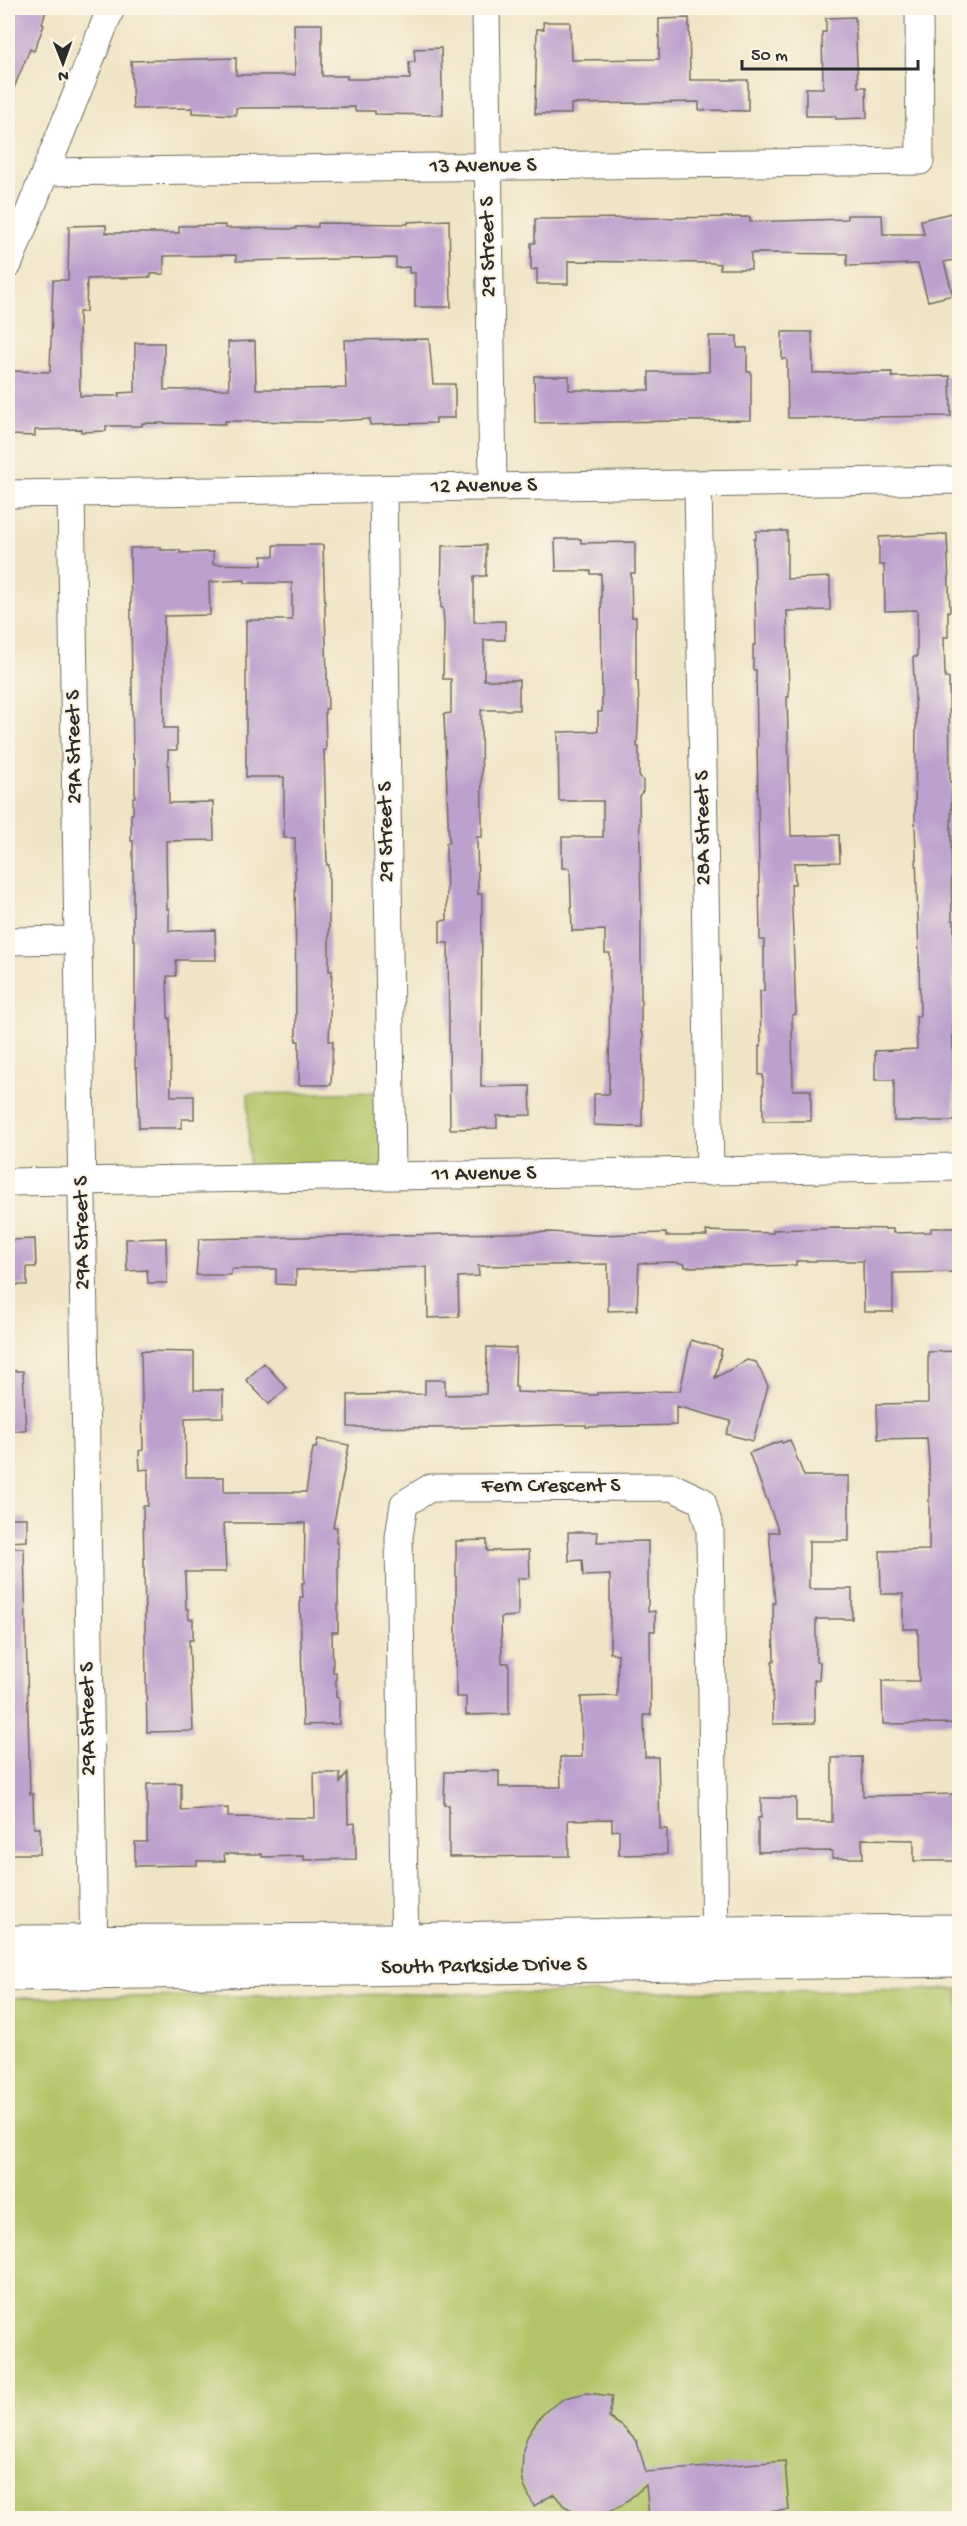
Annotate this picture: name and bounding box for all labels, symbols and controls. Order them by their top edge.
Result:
north arrow [33,33,93,93]
scale bar [742,33,918,71]
text: 50 m [751,46,788,67]
text: N [57,65,69,84]
street label: 13 Avenue S [428,153,538,181]
street label: 29 Street S [475,195,503,298]
street label: 12 Avenue S [430,473,538,501]
street label: 29A Street S [61,689,89,804]
street label: 28A Street S [690,769,718,886]
street label: 29 Street S [373,780,401,883]
street label: 11 Avenue S [430,1161,537,1189]
street label: 29A Street S [69,1175,97,1290]
street label: Fern Crescent S [481,1474,621,1500]
street label: 29A Street S [75,1661,103,1776]
street label: South Parkside Drive S [381,1952,588,1982]

